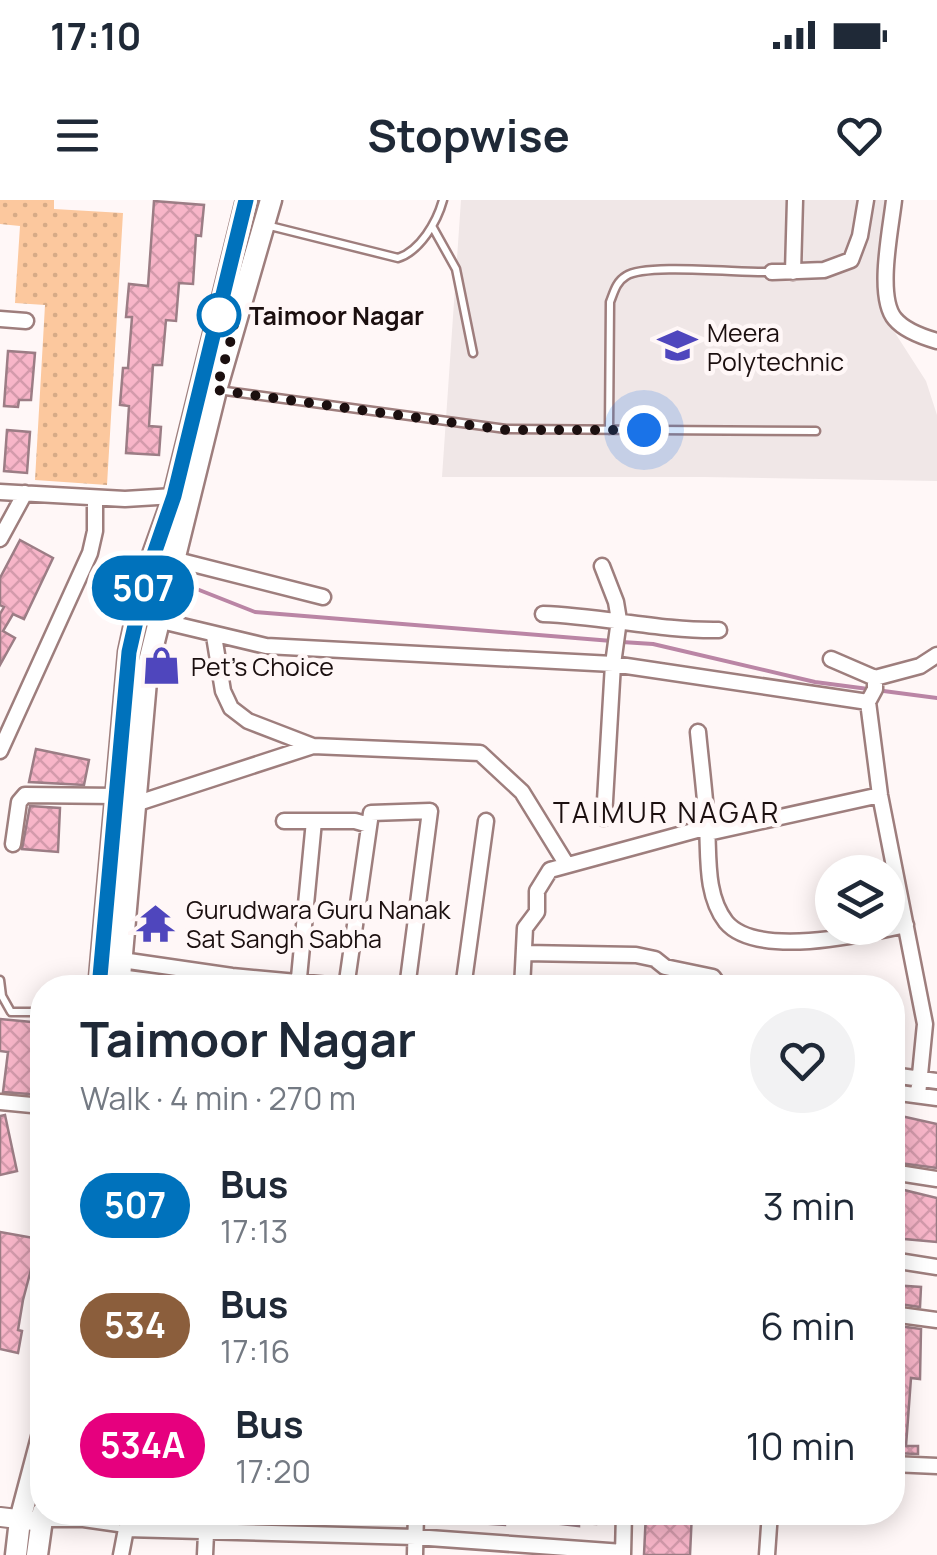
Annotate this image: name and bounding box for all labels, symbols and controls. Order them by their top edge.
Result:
text: 17:10 [50,9,142,61]
text: Stopwise [367,104,570,166]
icon: menu [50,108,105,163]
icon: heart [832,108,887,163]
marker: Taimoor Nagar [198,294,240,336]
place label: Taimoor Nagar [249,298,424,333]
place label: Meera Polytechnic [707,315,844,379]
school or university icon: Meera Polytechnic [656,325,698,367]
your location [619,405,669,455]
line badge: 507 [86,556,200,620]
text: 507 [112,564,174,612]
shop icon: Pet's Choice [140,645,182,687]
place label: Pet's Choice [191,649,334,684]
district label: TAIMUR NAGAR [553,793,781,831]
map controls [815,855,905,945]
button: layers [815,855,905,945]
place label: Gurudwara Guru Nanak Sat Sangh Sabha [186,892,451,956]
temple icon: Gurudwara Guru Nanak Sat Sangh Sabha [135,902,177,944]
text: Taimoor Nagar [80,1006,416,1071]
button: heart [750,1008,855,1113]
text: Walk · 4 min · 270 m [80,1076,356,1120]
text: Bus [220,1157,288,1209]
text: 3 min [763,1179,855,1231]
text: 507 [104,1181,166,1229]
text: 17:13 [220,1209,288,1253]
text: Bus [220,1277,288,1329]
text: 6 min [760,1299,855,1351]
text: 534 [104,1301,166,1349]
text: 17:16 [220,1329,290,1373]
text: Bus [235,1397,304,1449]
text: 10 min [746,1419,855,1471]
text: 534A [100,1421,185,1469]
text: 17:20 [235,1449,311,1493]

